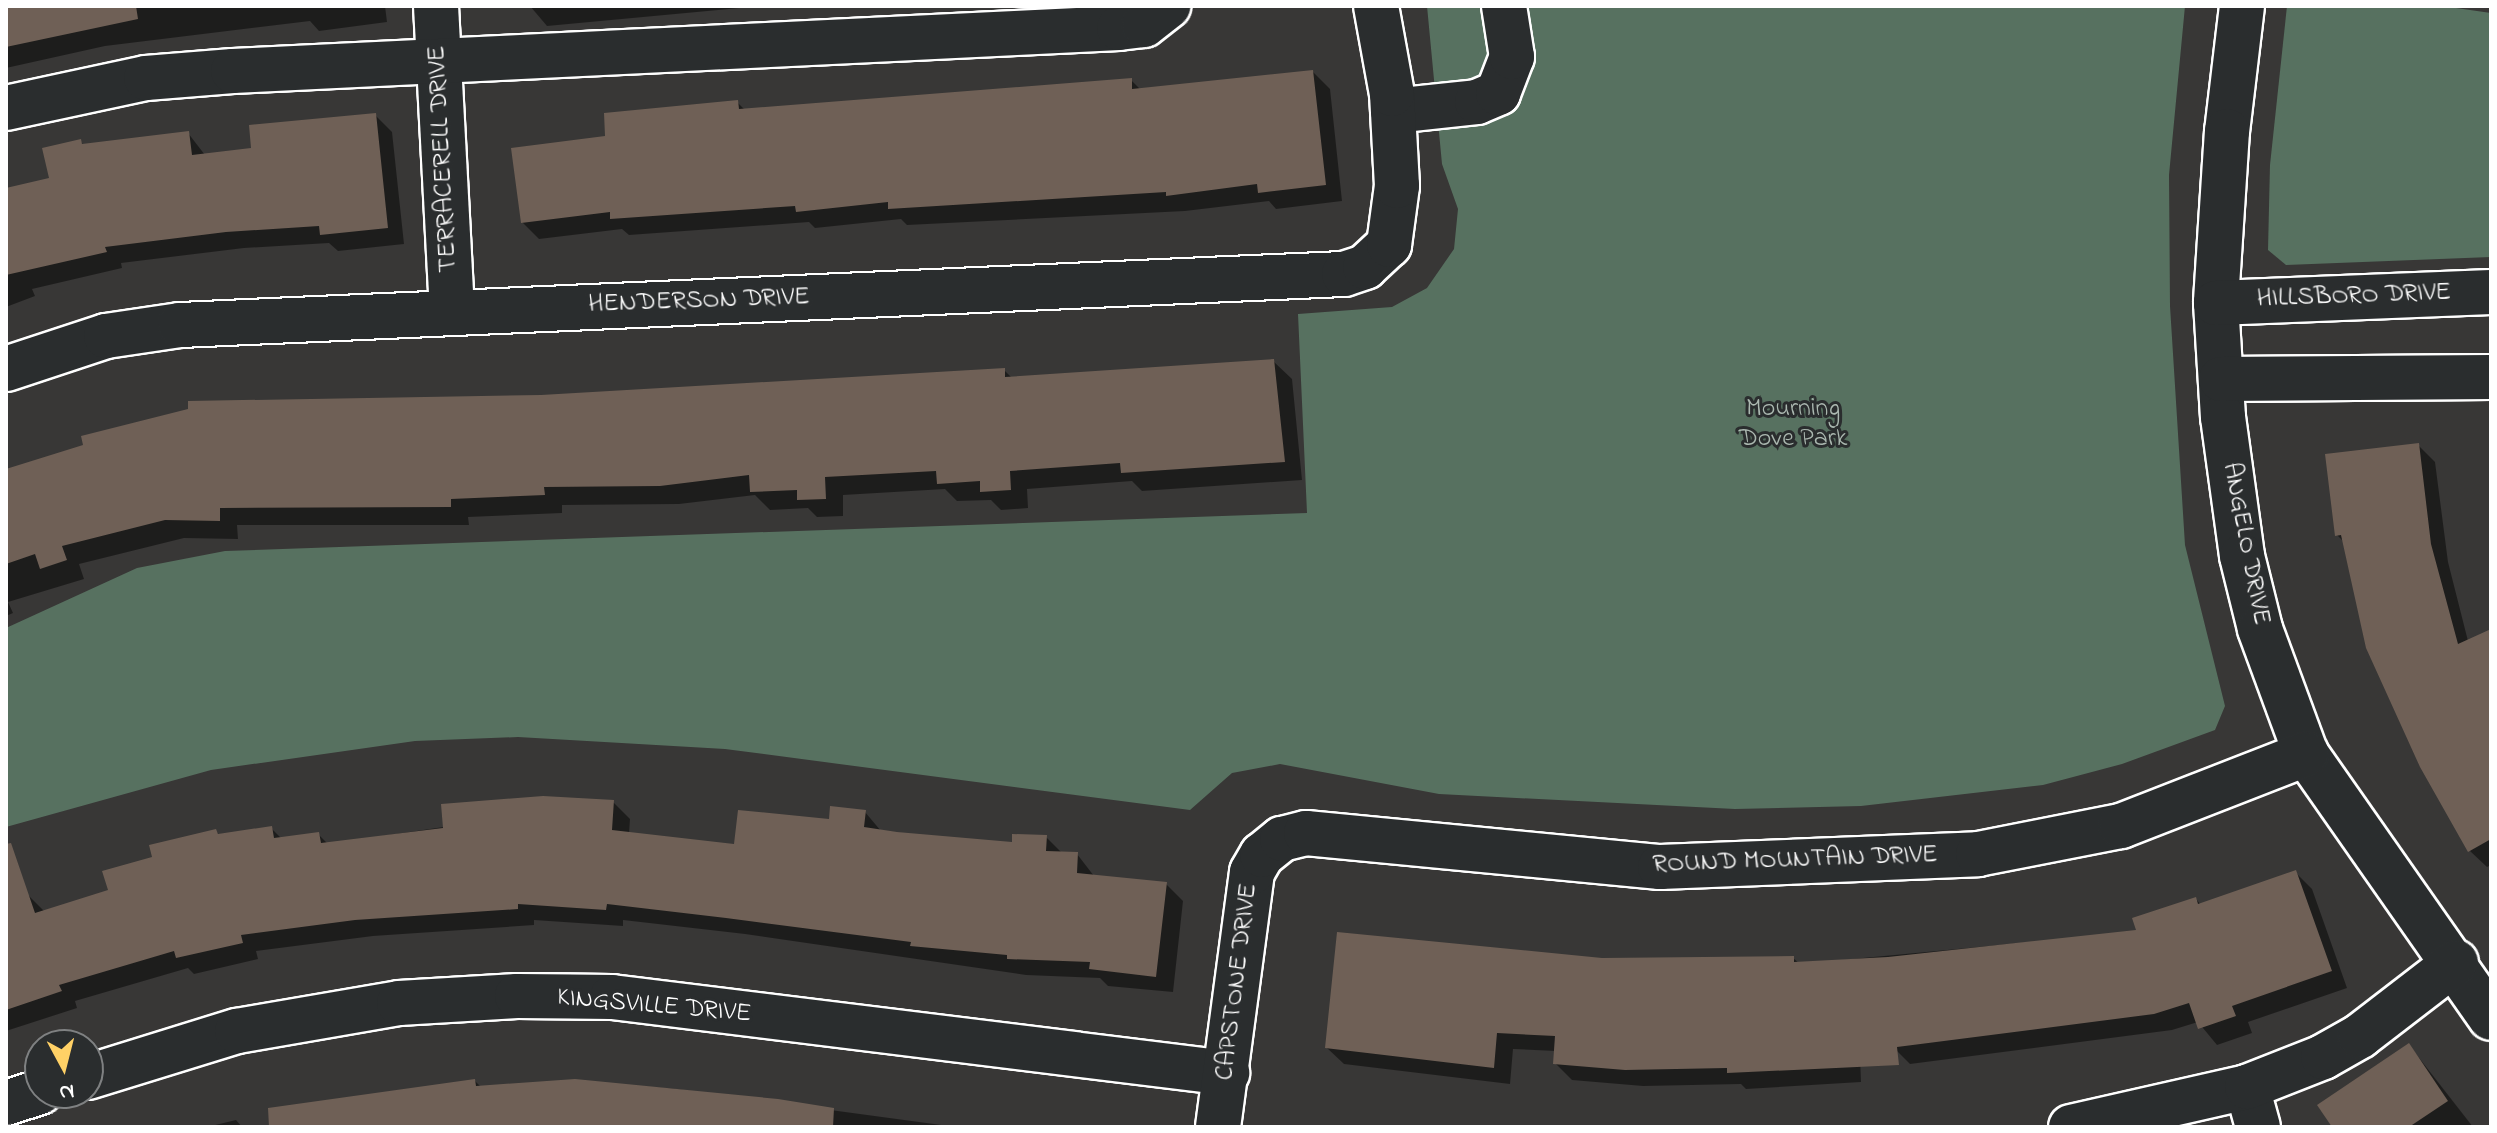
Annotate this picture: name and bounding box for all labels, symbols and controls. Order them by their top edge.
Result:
street label: TERRACERELL DRIVE [422,45,466,273]
street label: HILLSBORO DRIVE [2256,278,2452,316]
street label: HENDERSON DRIVE [588,283,810,321]
park label: Mourning Dove Park [1739,394,1847,456]
street label: ANGELO DRIVE [2214,460,2276,628]
street label: ROUND MOUNTAIN DRIVE [1652,840,1938,882]
street label: CAPSTONE DRIVE [1210,882,1266,1082]
street label: KINGSVILLE DRIVE [555,983,753,1031]
north arrow [24,1029,104,1109]
text: N [57,1074,76,1108]

